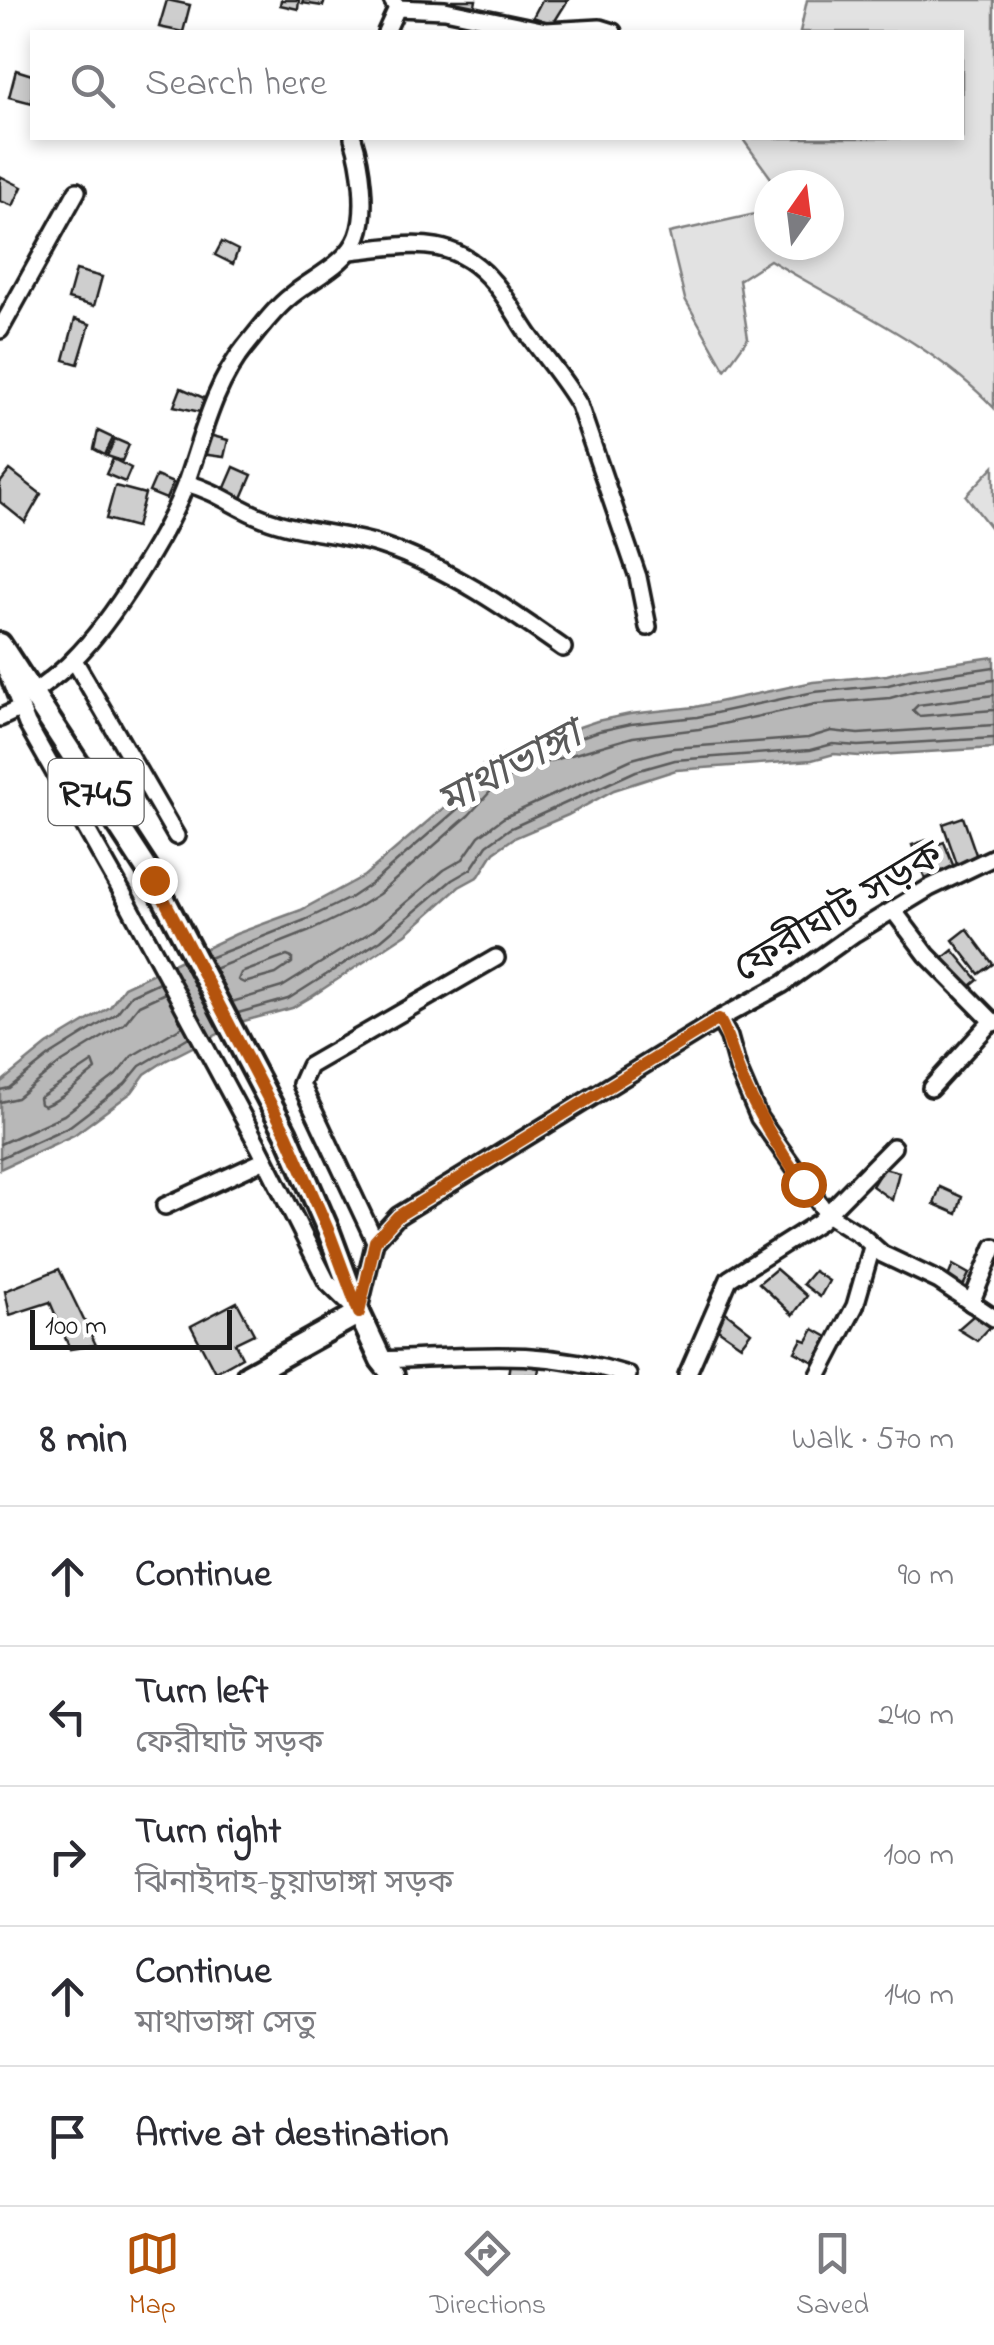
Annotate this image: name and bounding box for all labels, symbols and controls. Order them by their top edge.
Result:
search box [30,30,964,140]
text: Search here [145,57,327,113]
icon: search [65,58,120,113]
north arrow [754,170,844,260]
water label: মাথাভাঙ্গা [427,703,600,833]
road number: R745 [48,759,144,825]
street label: ফেরীঘাট সড়ক [723,828,956,1000]
route end [132,858,178,904]
route start [781,1162,827,1208]
scale bar [30,1305,232,1350]
text: 100 m [45,1307,107,1348]
text: 8 min [40,1410,127,1471]
text: Walk · 570 m [792,1417,954,1464]
text: Continue [135,1548,271,1604]
icon: ahead [40,1549,95,1604]
text: 90 m [898,1553,954,1600]
text: Turn left [135,1665,268,1721]
icon: left [40,1689,95,1744]
text: 240 m [878,1693,954,1740]
text: ফেরীঘাট সড়ক [135,1721,323,1768]
text: Turn right [135,1805,281,1861]
icon: right [40,1829,95,1884]
text: 100 m [883,1833,954,1880]
text: ঝিনাইদাহ-চুয়াডাঙ্গা সড়ক [135,1861,453,1908]
text: Continue [135,1945,271,2001]
icon: ahead [40,1969,95,2024]
text: 140 m [884,1973,954,2020]
text: মাথাভাঙ্গা সেতু [135,2001,316,2048]
text: Arrive at destination [135,2108,449,2164]
icon: arrive [40,2109,95,2164]
tab: Map [125,2226,180,2327]
tab: Directions [430,2226,546,2327]
tab: Saved [796,2226,869,2327]

